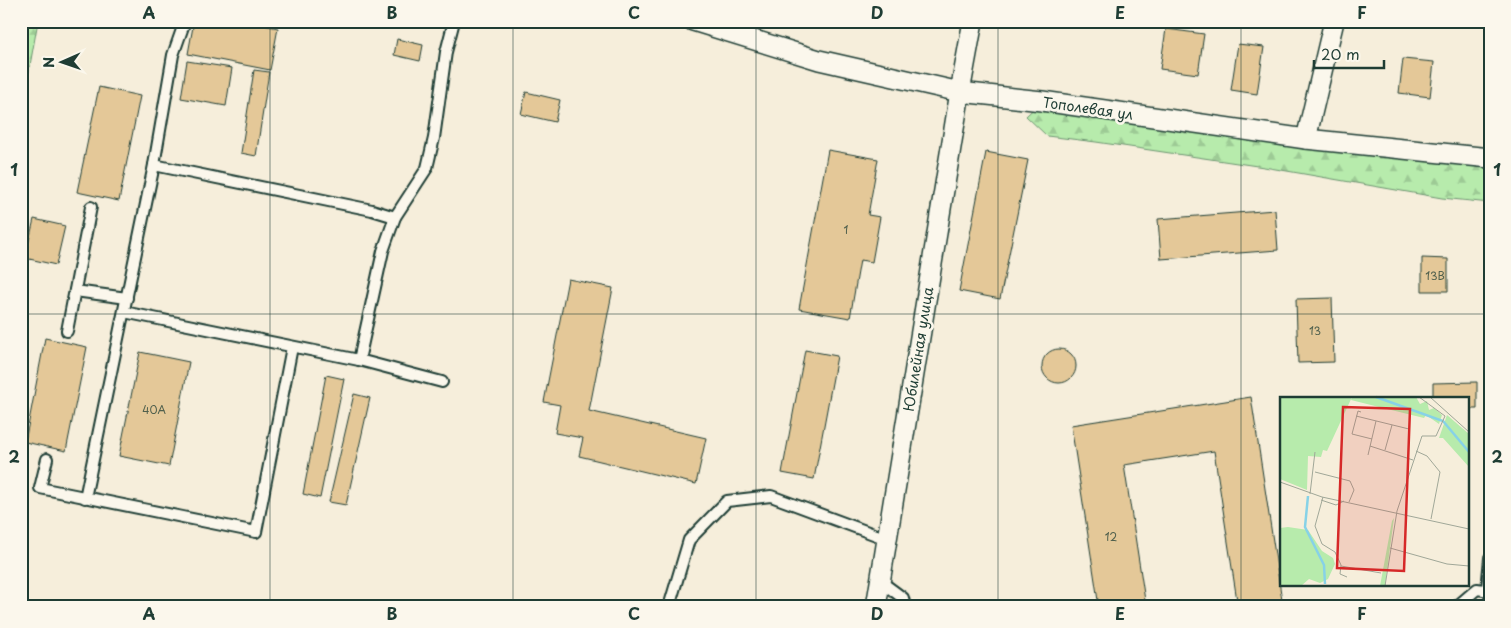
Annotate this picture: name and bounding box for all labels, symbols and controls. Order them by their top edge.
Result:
text: A [143,0,156,24]
text: B [387,0,398,24]
text: C [628,0,640,24]
text: D [871,0,883,24]
text: E [1115,0,1125,24]
text: F [1357,0,1367,24]
north arrow [38,38,88,88]
scale bar [1314,38,1384,70]
text: 20 m [1321,42,1360,65]
text: N [38,57,59,68]
street label: Тополевая ул [1041,91,1135,125]
text: 1 [10,157,18,181]
text: 1 [1493,157,1501,181]
house number: 1 [844,221,849,238]
house number: 13В [1425,267,1445,284]
street label: Юбилейная улица [898,285,938,413]
house number: 13 [1309,322,1321,339]
inset map [1280,397,1468,586]
house number: 40А [142,401,166,418]
text: 2 [8,444,20,468]
text: 2 [1491,444,1503,468]
house number: 12 [1105,528,1118,545]
text: A [143,601,156,625]
text: B [387,601,398,625]
text: C [628,601,640,625]
text: D [871,601,883,625]
text: E [1115,601,1125,625]
text: F [1357,601,1367,625]

